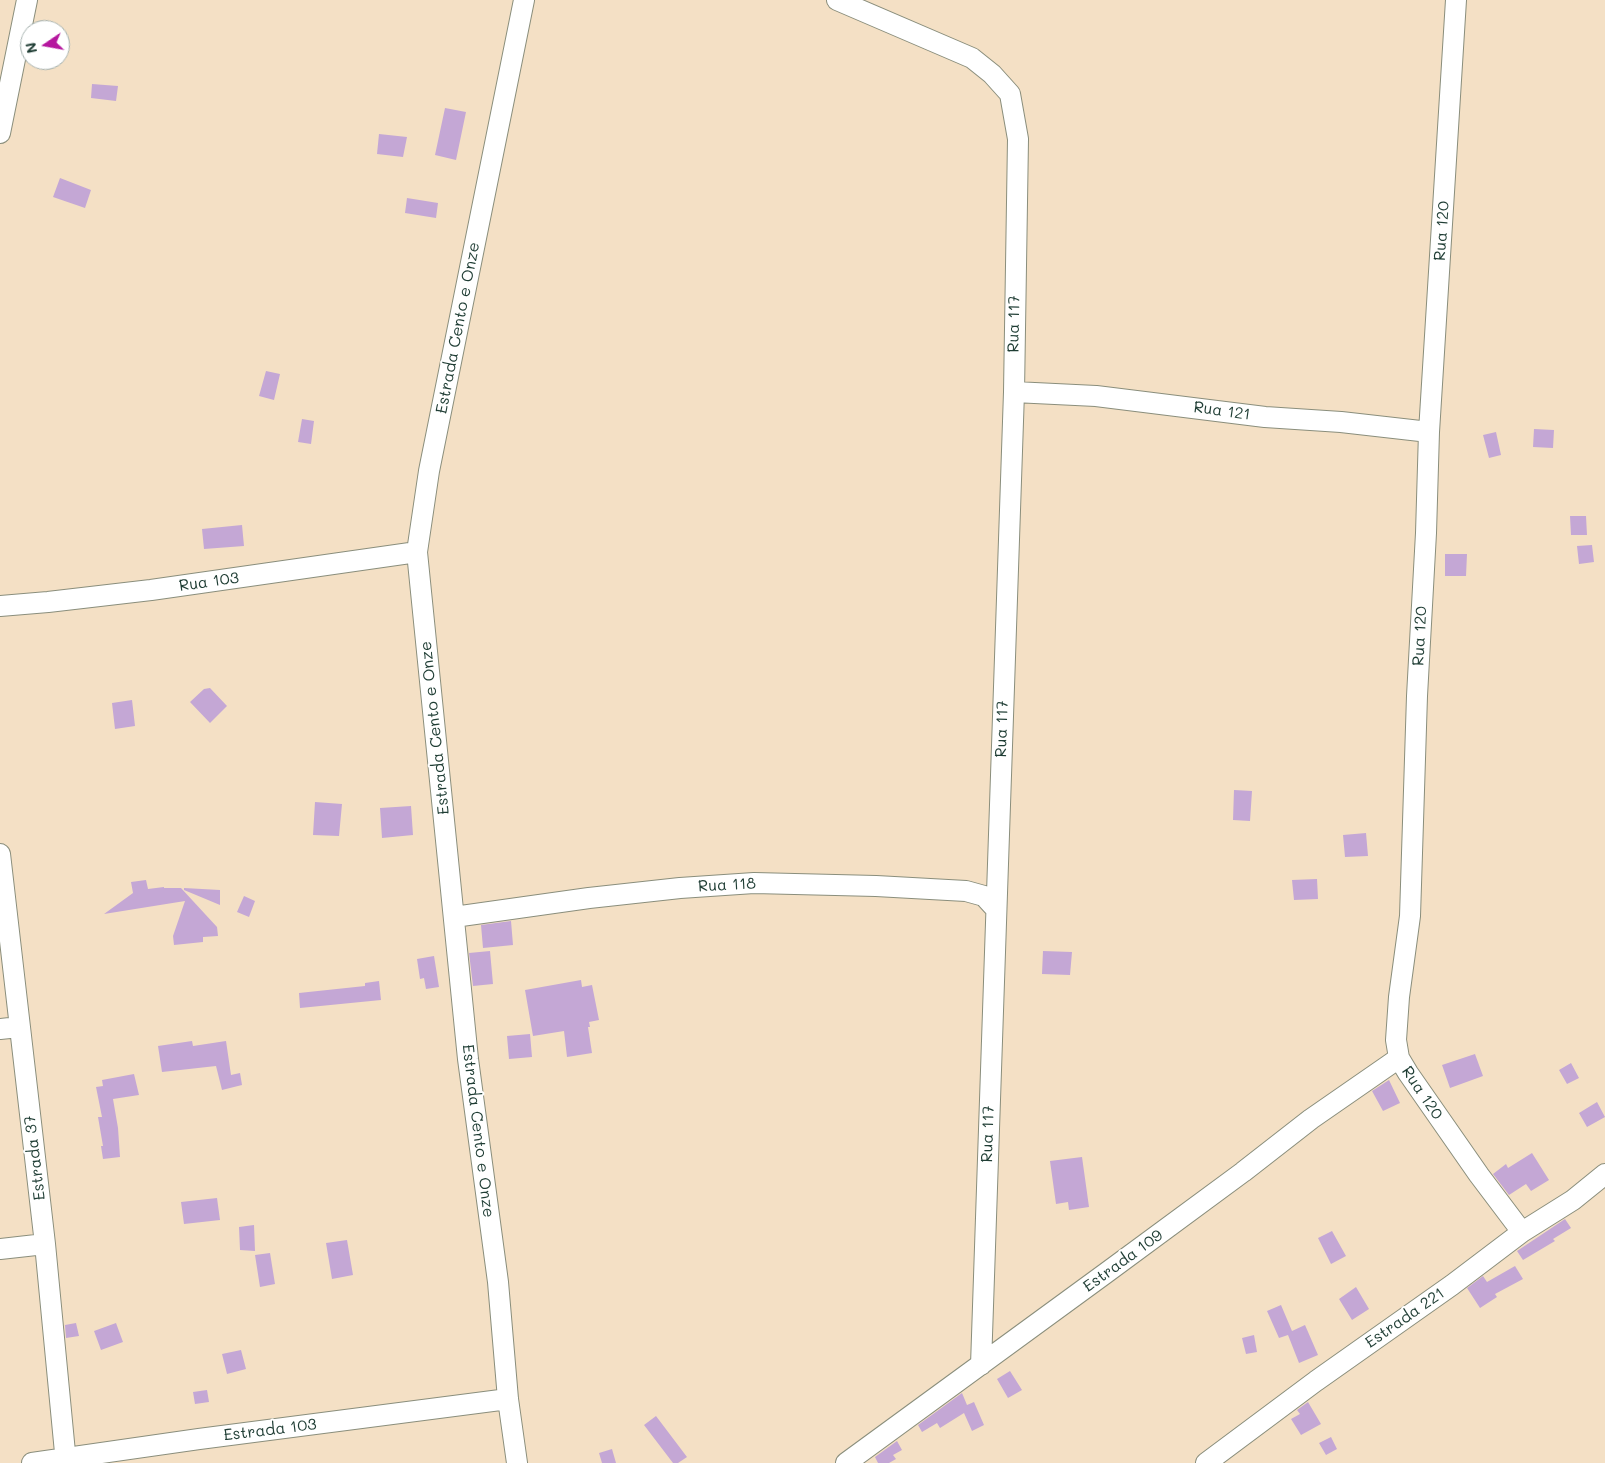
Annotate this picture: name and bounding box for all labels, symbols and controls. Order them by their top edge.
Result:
north arrow [20,20,70,70]
text: N [20,41,41,55]
street label: Rua 120 [1430,200,1454,262]
street label: Estrada Cento e Onze [432,241,484,415]
street label: Rua 117 [1004,295,1024,353]
street label: Rua 121 [1192,398,1252,424]
street label: Rua 103 [178,568,240,596]
street label: Rua 120 [1409,606,1431,666]
street label: Estrada Cento e Onze [416,640,454,816]
street label: Rua 117 [991,700,1013,758]
street label: Rua 118 [697,874,757,896]
street label: Estrada Cento e Onze [458,1043,498,1219]
street label: Rua 120 [1397,1063,1447,1123]
street label: Rua 117 [977,1105,999,1163]
street label: Estrada 37 [20,1114,50,1202]
street label: Estrada 109 [1079,1226,1167,1296]
street label: Estrada 221 [1362,1284,1448,1352]
street label: Estrada 103 [222,1415,318,1445]

